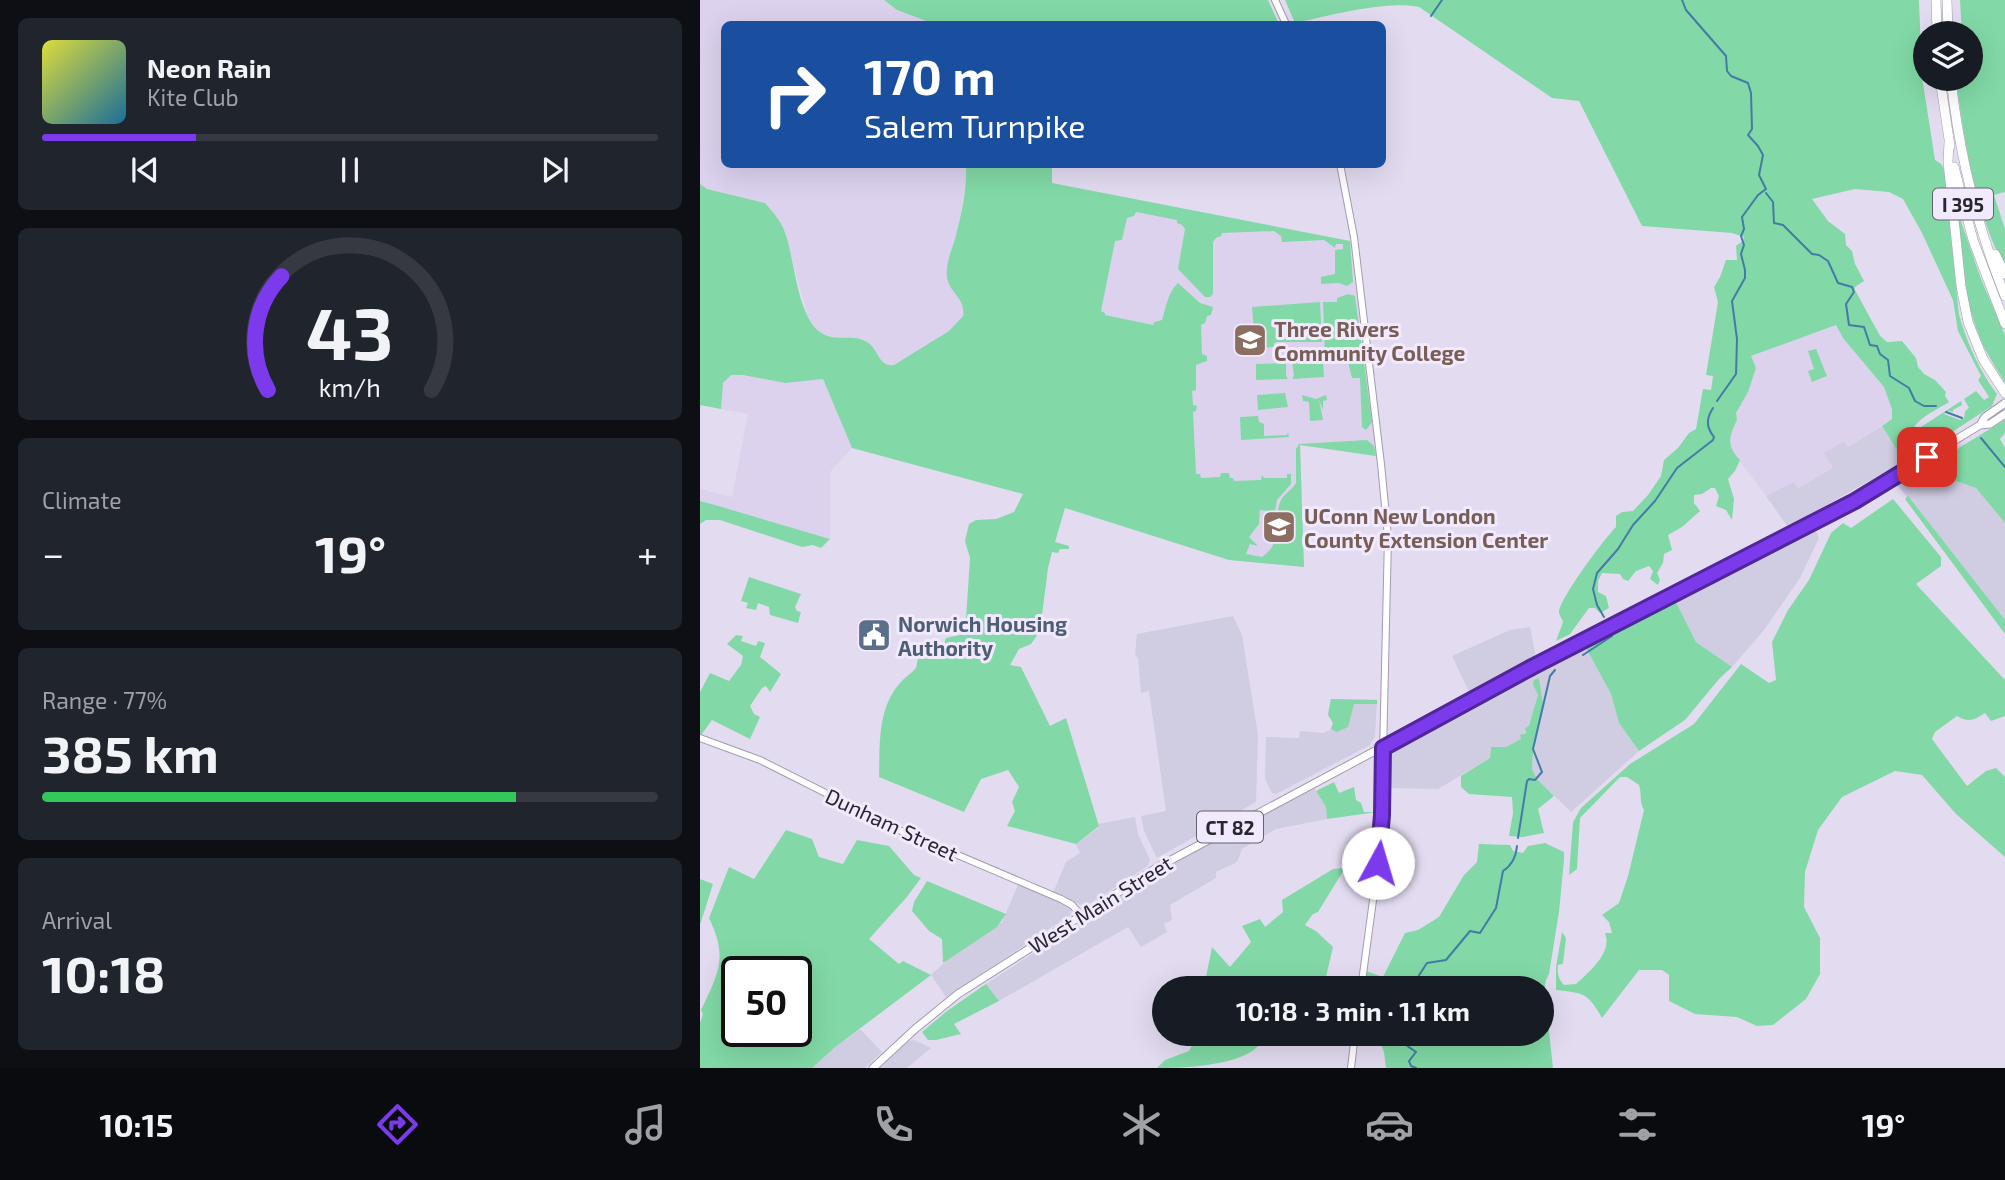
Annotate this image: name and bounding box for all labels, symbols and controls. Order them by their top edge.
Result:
map controls [1913,21,1983,91]
button: layers [1913,21,1983,91]
text: 170 m [864,46,996,105]
icon: right [749,49,840,140]
text: Neon Rain [147,52,271,83]
text: Kite Club [147,83,239,111]
text: Salem Turnpike [864,106,1086,144]
icon: previous [126,151,164,189]
icon: pause [331,151,369,189]
icon: next [536,151,574,189]
road number: I 395 [1933,188,1993,220]
text: 43 [306,287,394,375]
place label: Three Rivers Community College [1274,316,1466,366]
school or university icon: Three Rivers Community College [1231,321,1269,359]
text: km/h [319,372,381,402]
pin [1897,427,1957,487]
icon: arrive [1908,438,1946,476]
text: Climate [42,486,122,514]
place label: UConn New London County Extension Center [1304,503,1548,553]
school or university icon: UConn New London County Extension Center [1260,508,1298,546]
text: 19° [315,521,386,583]
text: − [42,530,64,576]
text: + [637,530,658,576]
place label: Norwich Housing Authority [898,611,1067,661]
public building icon: Norwich Housing Authority [855,616,893,654]
text: Range · 77% [42,686,167,714]
text: 385 km [42,721,219,783]
street label: Dunham Street [822,782,962,866]
road number: CT 82 [1197,812,1263,842]
position arrow [1341,826,1415,900]
street label: West Main Street [1024,850,1176,958]
text: Arrival [42,906,112,934]
text: 10:18 [42,941,166,1003]
speed limit sign: 50 [721,956,812,1047]
text: 10:18 · 3 min · 1.1 km [1236,995,1470,1026]
icon: directions [373,1100,422,1149]
icon: music [621,1100,670,1149]
icon: phone [869,1100,918,1149]
icon: climate [1117,1100,1166,1149]
icon: car [1365,1100,1414,1149]
icon: filters [1613,1100,1662,1149]
text: 10:15 [100,1105,173,1143]
text: 19° [1862,1105,1905,1143]

